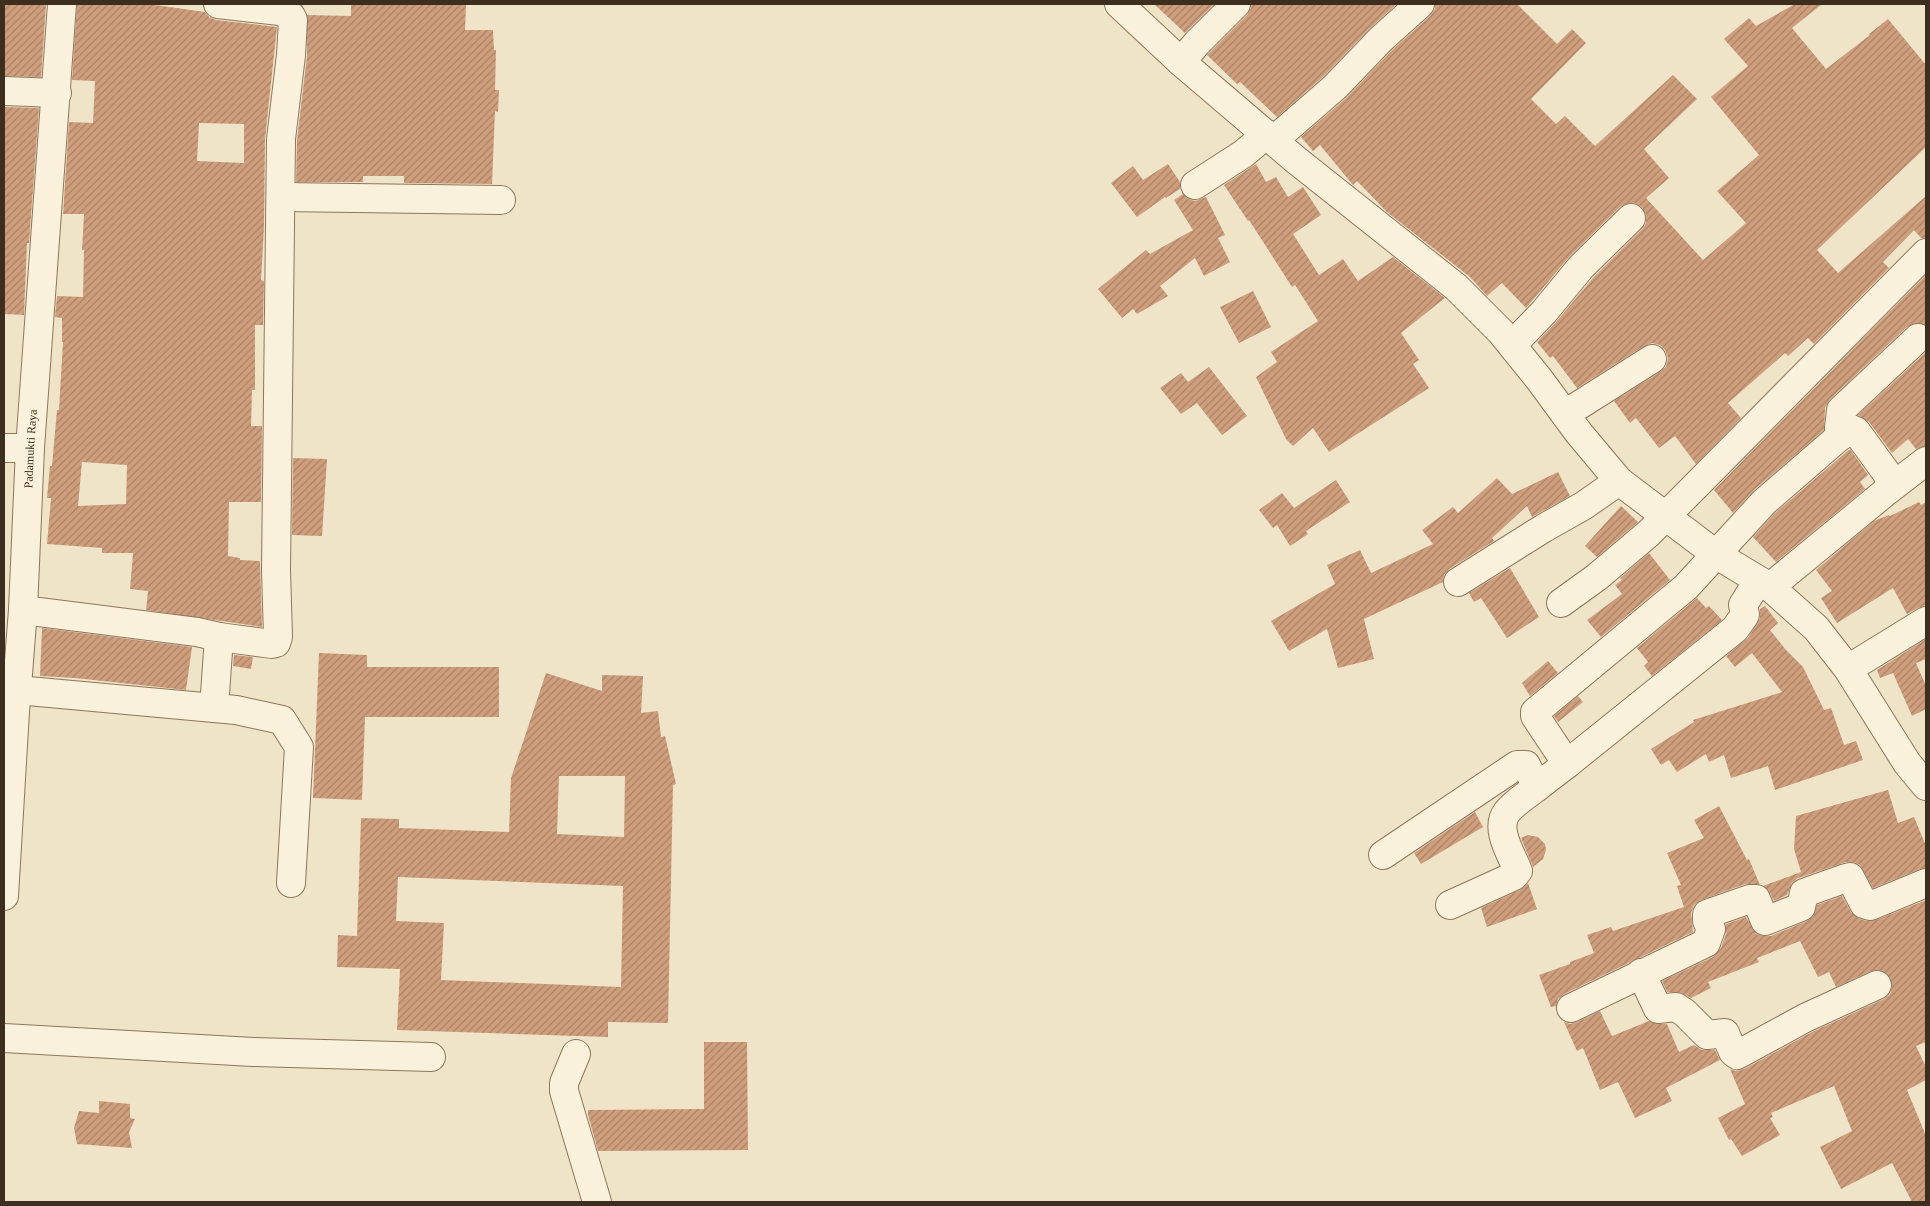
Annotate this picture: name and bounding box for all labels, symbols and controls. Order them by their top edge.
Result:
street label: Padamukti Raya [21,408,40,489]

